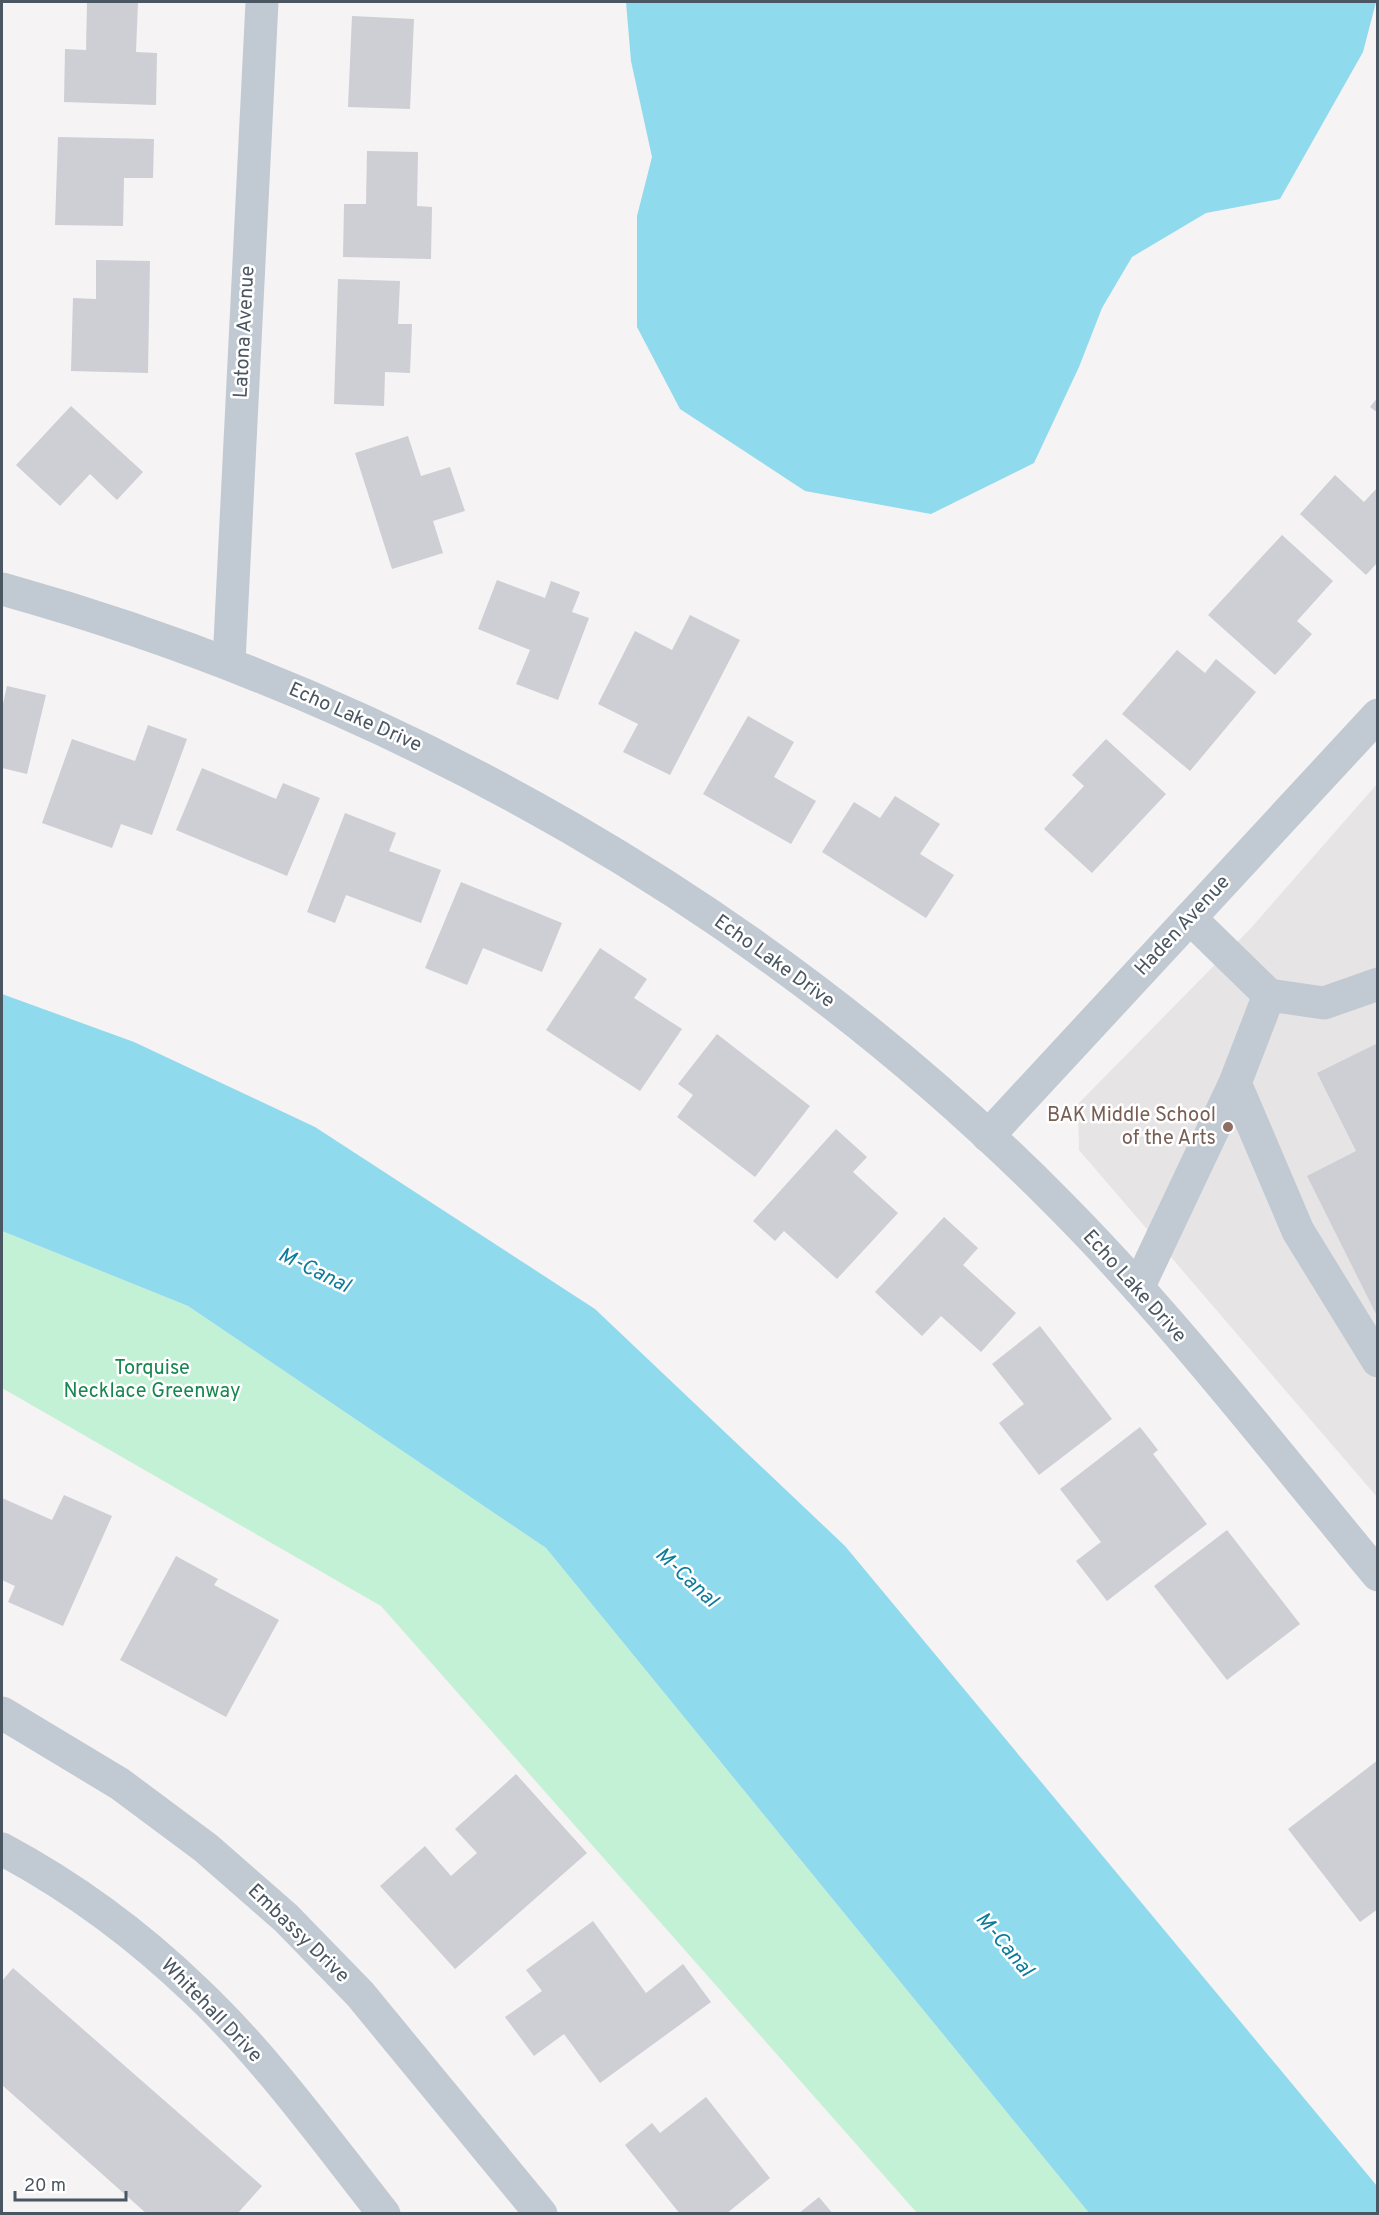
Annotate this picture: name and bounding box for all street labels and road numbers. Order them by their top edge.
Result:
street label: Latona Avenue [229,265,261,399]
street label: Echo Lake Drive [284,677,426,759]
street label: Haden Avenue [1130,870,1236,982]
street label: Echo Lake Drive [708,909,840,1015]
street label: Echo Lake Drive [1076,1225,1192,1349]
street label: Embassy Drive [242,1879,354,1989]
street label: Whitehall Drive [155,1953,267,2069]

